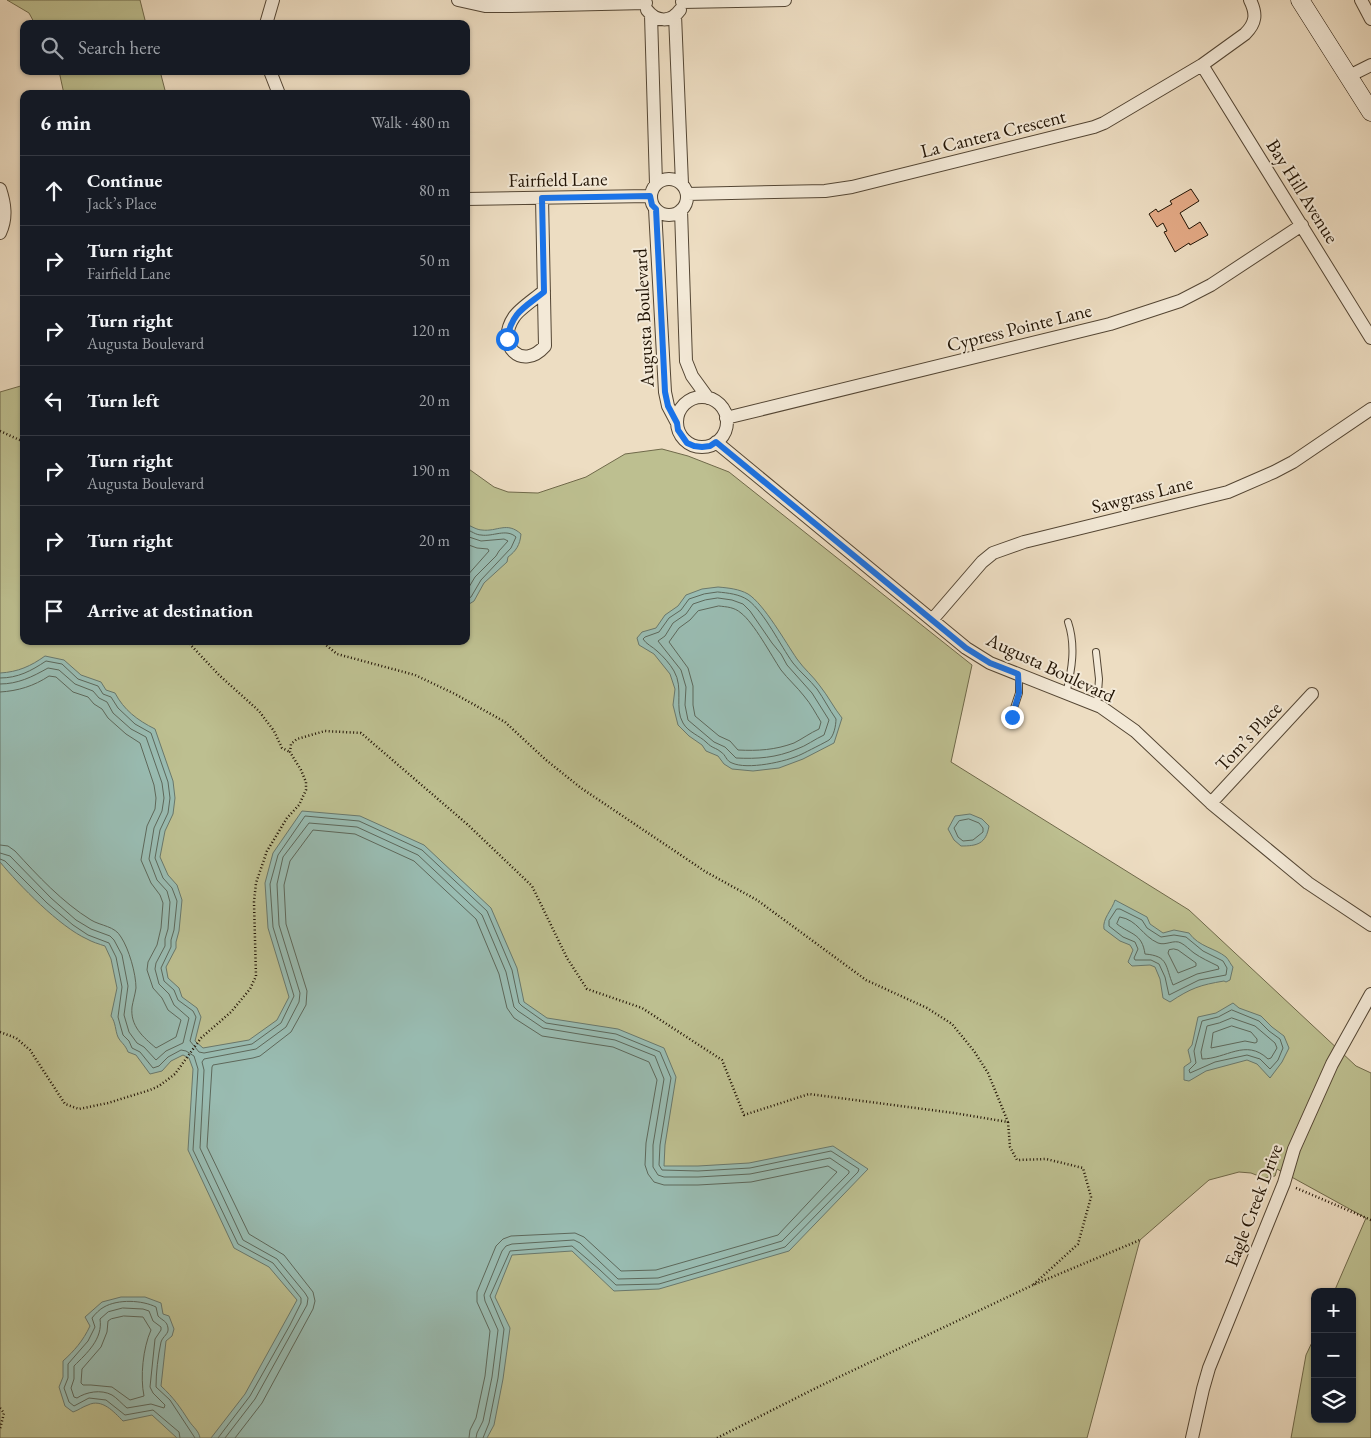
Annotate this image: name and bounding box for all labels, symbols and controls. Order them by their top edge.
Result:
search box [20,20,470,75]
icon: search [38,34,66,62]
text: Search here [78,35,160,60]
street label: La Cantera Crescent [918,103,1068,164]
text: 6 min [40,109,91,136]
text: Walk · 480 m [371,112,450,133]
street label: Bay Hill Avenue [1261,135,1344,248]
street label: Fairfield Lane [508,166,608,193]
text: Continue [87,168,162,193]
icon: ahead [40,177,68,205]
text: 80 m [419,180,450,201]
text: Jack’s Place [87,193,157,214]
text: Turn right [87,238,173,263]
icon: right [40,247,68,275]
street label: Augusta Boulevard [627,248,660,389]
text: 50 m [419,250,450,271]
text: Fairfield Lane [87,263,170,284]
street label: Cypress Pointe Lane [944,297,1094,358]
text: Turn right [87,308,173,333]
icon: right [40,317,68,345]
text: 120 m [411,320,450,341]
route start [496,328,519,351]
text: Augusta Boulevard [87,333,204,354]
icon: left [40,387,68,415]
text: Turn left [87,388,159,413]
text: 20 m [419,390,450,411]
text: Turn right [87,448,173,473]
icon: right [40,457,68,485]
text: 190 m [411,460,450,481]
street label: Sawgrass Lane [1089,470,1195,519]
text: Augusta Boulevard [87,473,204,494]
icon: right [40,527,68,555]
text: Turn right [87,528,173,553]
text: 20 m [419,530,450,551]
icon: arrive [40,597,68,625]
text: Arrive at destination [87,598,253,623]
street label: Augusta Boulevard [982,626,1119,708]
street label: Tom’s Place [1210,696,1287,777]
route end [1001,706,1024,729]
street label: Eagle Creek Drive [1219,1140,1288,1270]
map controls [1311,1288,1356,1423]
button: + [1311,1288,1356,1333]
button: − [1311,1333,1356,1378]
button: layers [1311,1378,1356,1423]

